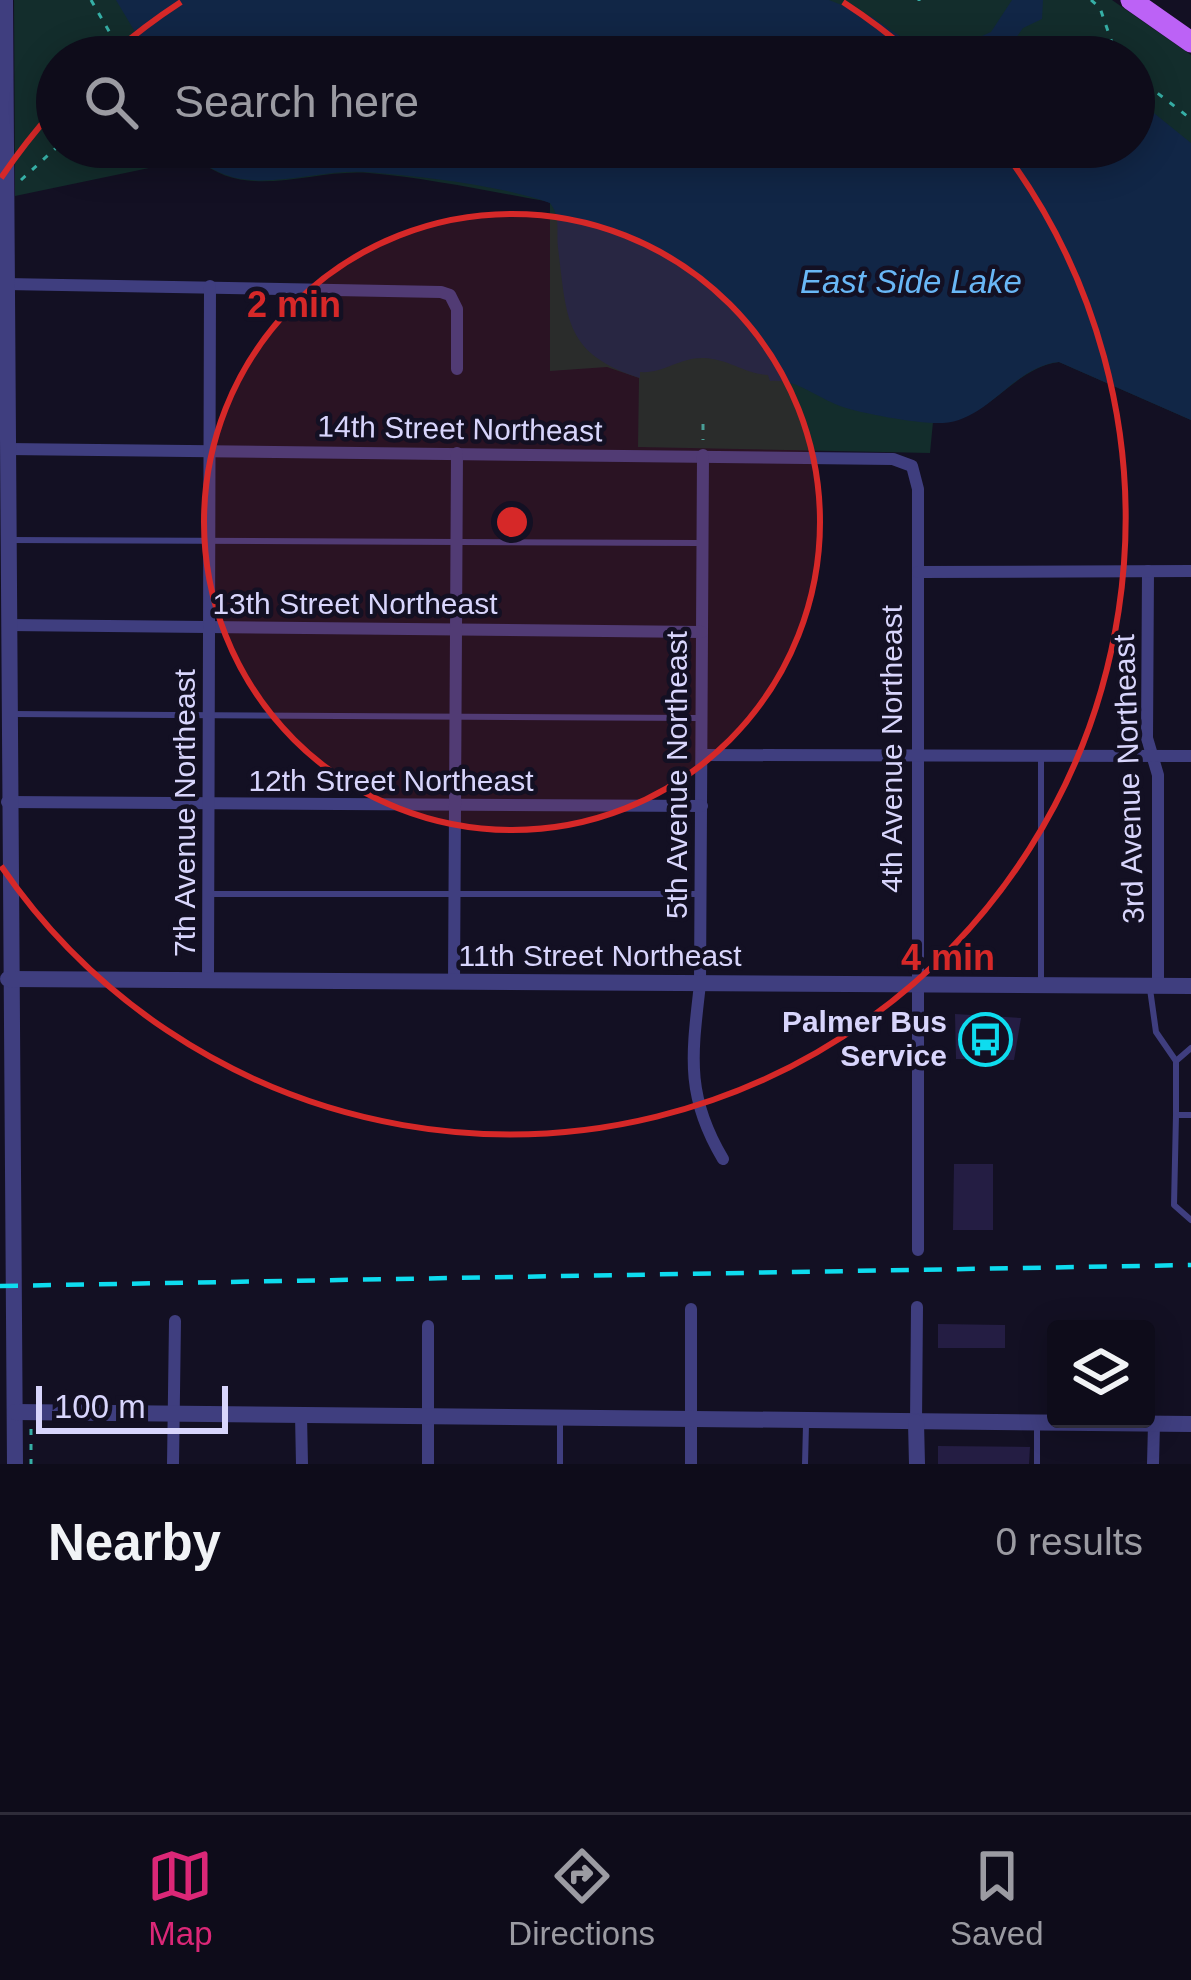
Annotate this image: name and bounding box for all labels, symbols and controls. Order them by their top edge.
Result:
search box [36,36,1155,168]
icon: search [78,69,144,135]
text: Search here [174,76,419,127]
water label: East Side Lake [800,263,1022,300]
text: 2 min [247,284,341,325]
street label: 14th Street Northeast [317,410,604,447]
centre of rings [491,501,533,543]
street label: 13th Street Northeast [212,587,498,620]
street label: 4th Avenue Northeast [875,604,908,893]
street label: 5th Avenue Northeast [660,630,693,919]
street label: 3rd Avenue Northeast [1107,633,1150,924]
street label: 7th Avenue Northeast [168,668,201,957]
street label: 12th Street Northeast [248,764,534,797]
text: 4 min [901,937,995,978]
street label: 11th Street Northeast [459,939,742,972]
place label: Palmer Bus Service [782,1005,947,1072]
bus stop icon: Palmer Bus Service [958,1011,1014,1067]
map controls [1047,1320,1155,1428]
button: layers [1047,1320,1155,1428]
scale bar [36,1380,228,1433]
text: 100 m [54,1388,146,1425]
text: Nearby [48,1514,221,1571]
text: 0 results [996,1520,1143,1563]
tab: Map [147,1843,213,1953]
tab: Directions [508,1843,655,1953]
tab: Saved [950,1843,1044,1953]

